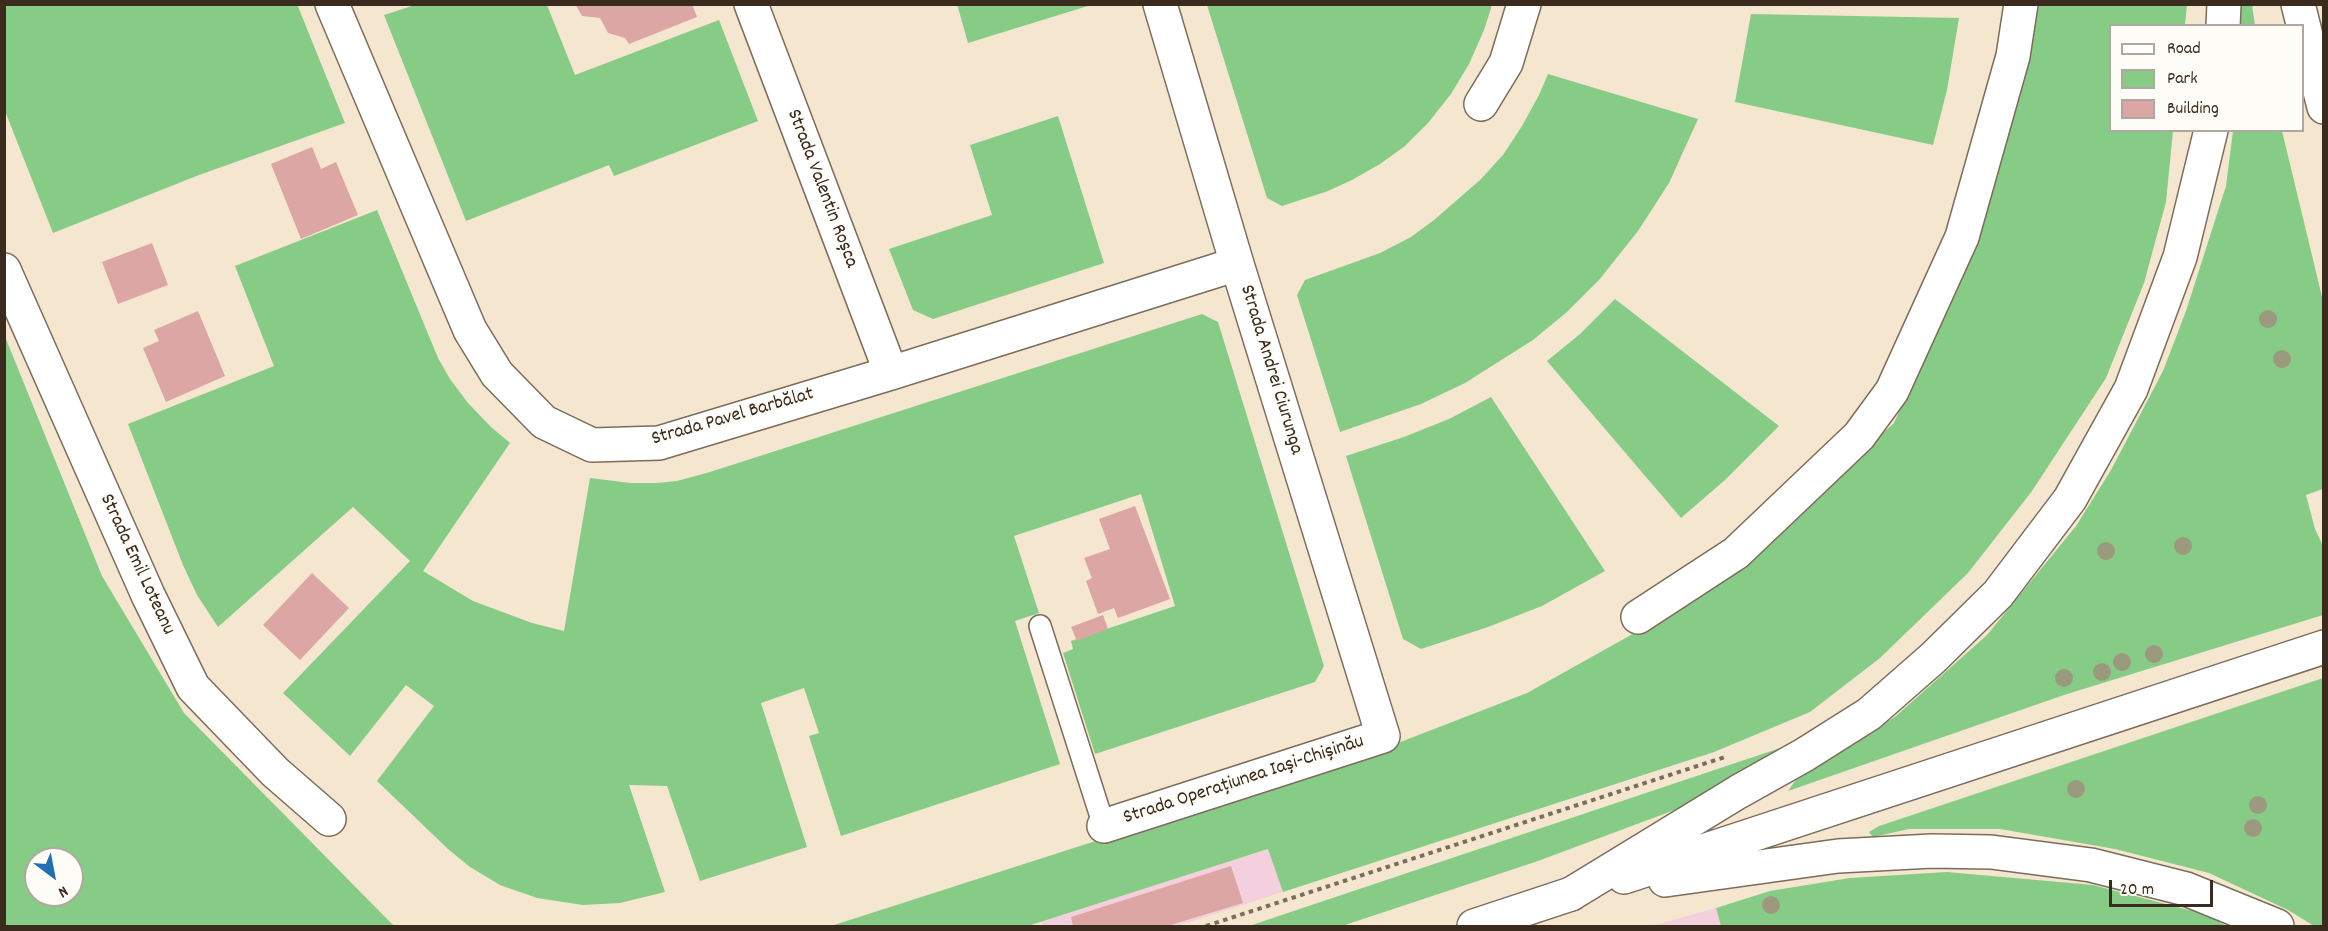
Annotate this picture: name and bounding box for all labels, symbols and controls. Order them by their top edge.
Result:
legend [2109,24,2304,132]
text: Road [2167,37,2201,62]
text: Park [2167,67,2198,92]
text: Building [2167,97,2219,122]
street label: Strada Valentin Roșca [780,107,862,271]
street label: Strada Andrei Ciurunga [1233,282,1307,458]
street label: Strada Pavel Barbălat [649,383,817,453]
street label: Strada Emil Loteanu [93,491,179,639]
street label: Strada Operațiunea Iași-Chișinău [1121,731,1367,831]
north arrow [24,847,84,907]
scale bar [2112,868,2216,906]
text: 20 m [2120,878,2154,903]
text: N [53,879,72,903]

